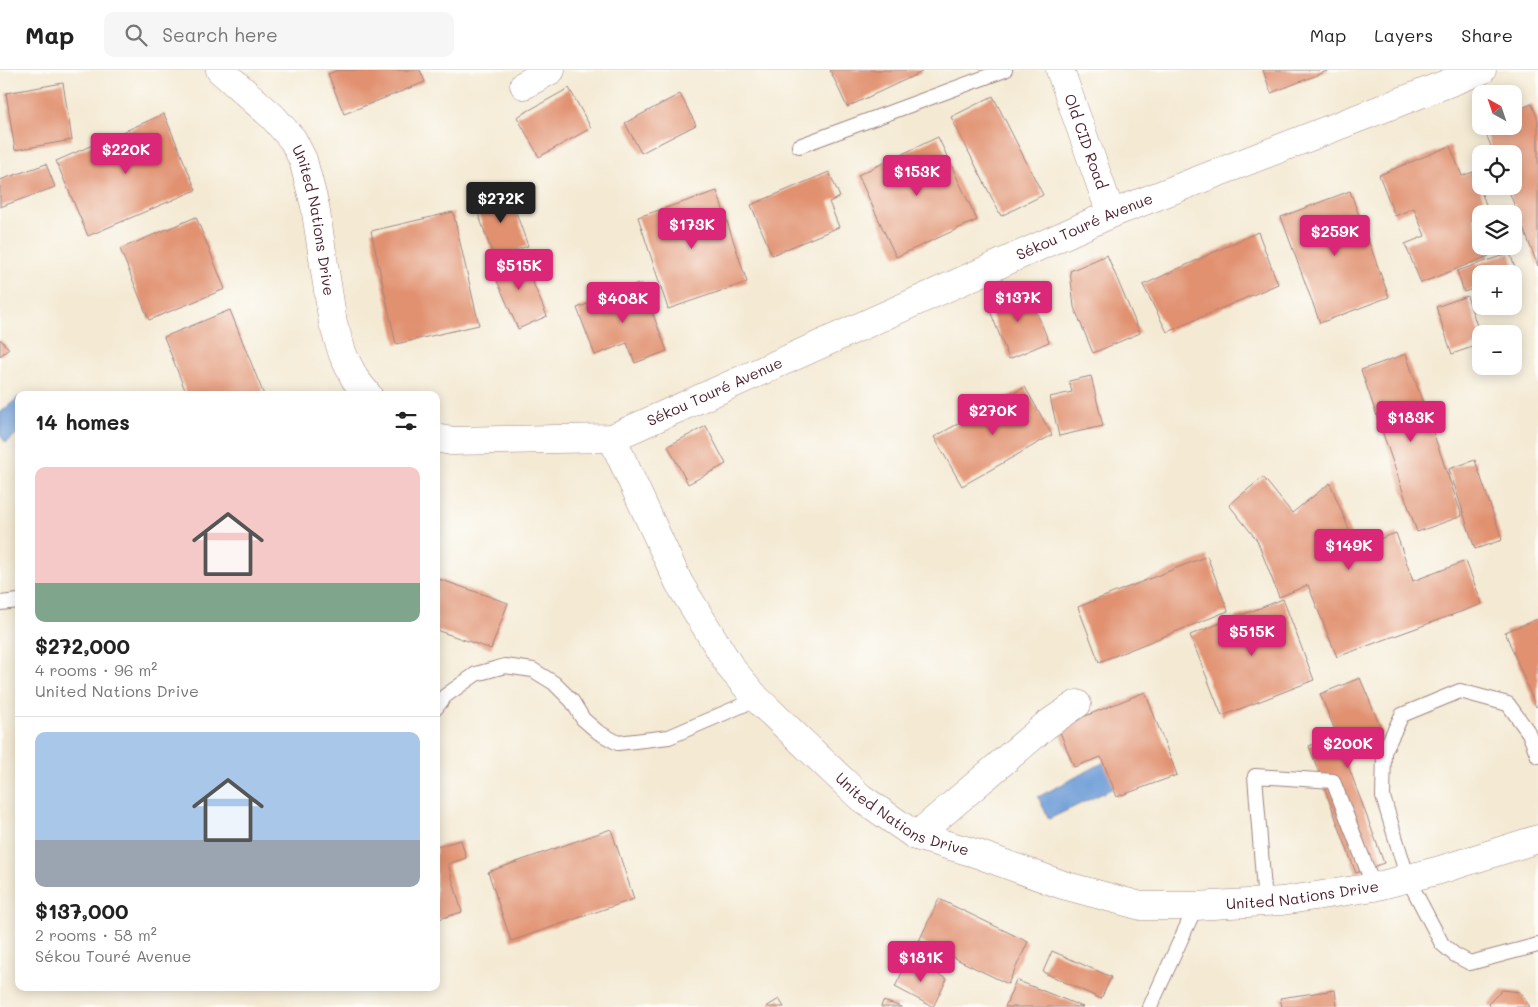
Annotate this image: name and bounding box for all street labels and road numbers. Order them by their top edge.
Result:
street label: Old CID Road [1060,91,1112,192]
street label: United Nations Drive [288,141,340,297]
street label: Sékou Touré Avenue [1013,188,1155,264]
street label: Sékou Touré Avenue [643,352,785,430]
street label: United Nations Drive [831,768,972,860]
street label: United Nations Drive [1225,875,1380,913]

